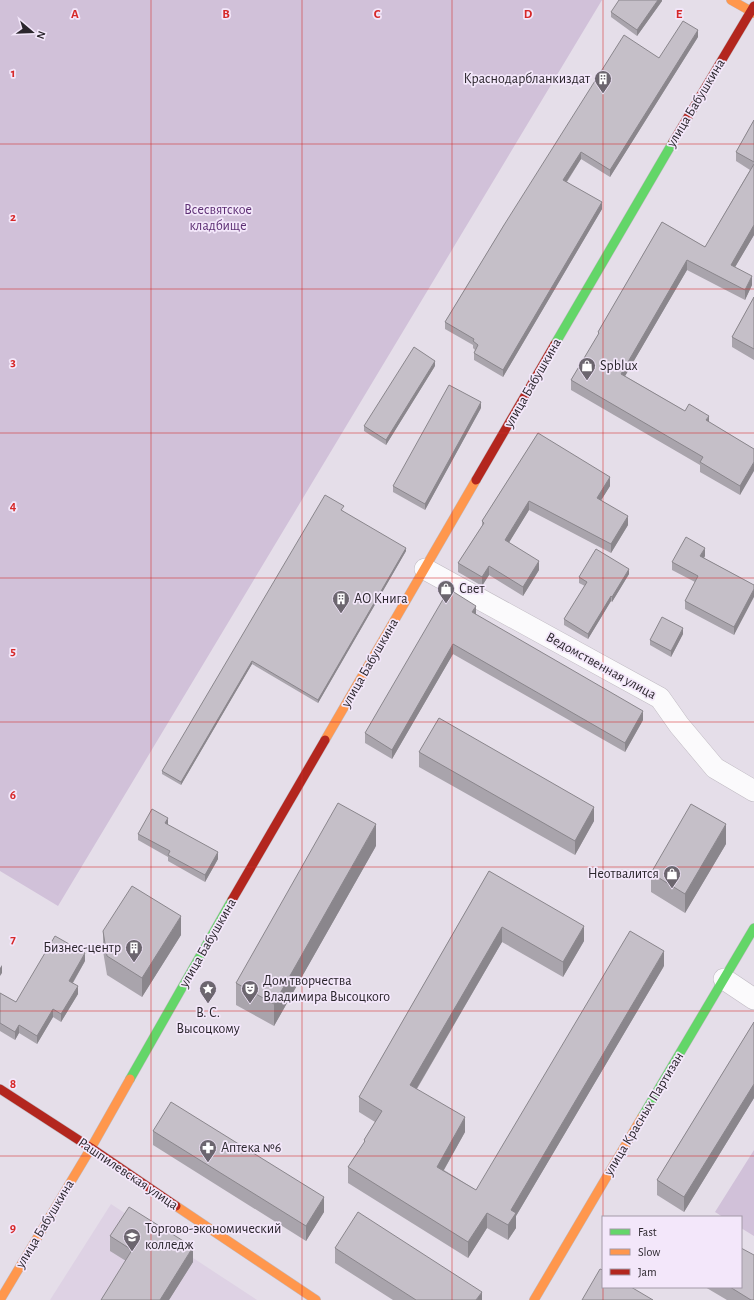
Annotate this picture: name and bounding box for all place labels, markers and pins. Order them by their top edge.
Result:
building icon: Краснодарбланкиздат [593,69,613,94]
place label: Краснодарбланкиздат [464,72,591,86]
shop icon: Spblux [577,356,597,381]
place label: Spblux [600,359,638,373]
shop icon: Свет [436,579,456,604]
place label: Свет [459,582,486,596]
building icon: АО Книга [331,589,351,614]
place label: АО Книга [354,592,408,606]
shop icon: Неотвалится [662,864,682,889]
place label: Неотвалится [588,867,659,881]
building icon: Бизнес-центр [124,938,144,963]
place label: Бизнес-центр [43,941,121,955]
place label: Дом творчества Владимира Высоцкого [263,974,390,1004]
place icon: В. С. Высоцкому [198,979,218,1004]
theatre icon: Дом творчества Владимира Высоцкого [240,979,260,1004]
place label: В. С. Высоцкому [176,1006,240,1036]
pharmacy icon: Аптека №6 [198,1138,218,1163]
place label: Аптека №6 [221,1141,281,1155]
place label: Торгово-экономический колледж [145,1222,281,1252]
school or university icon: Торгово-экономический колледж [122,1227,142,1252]

